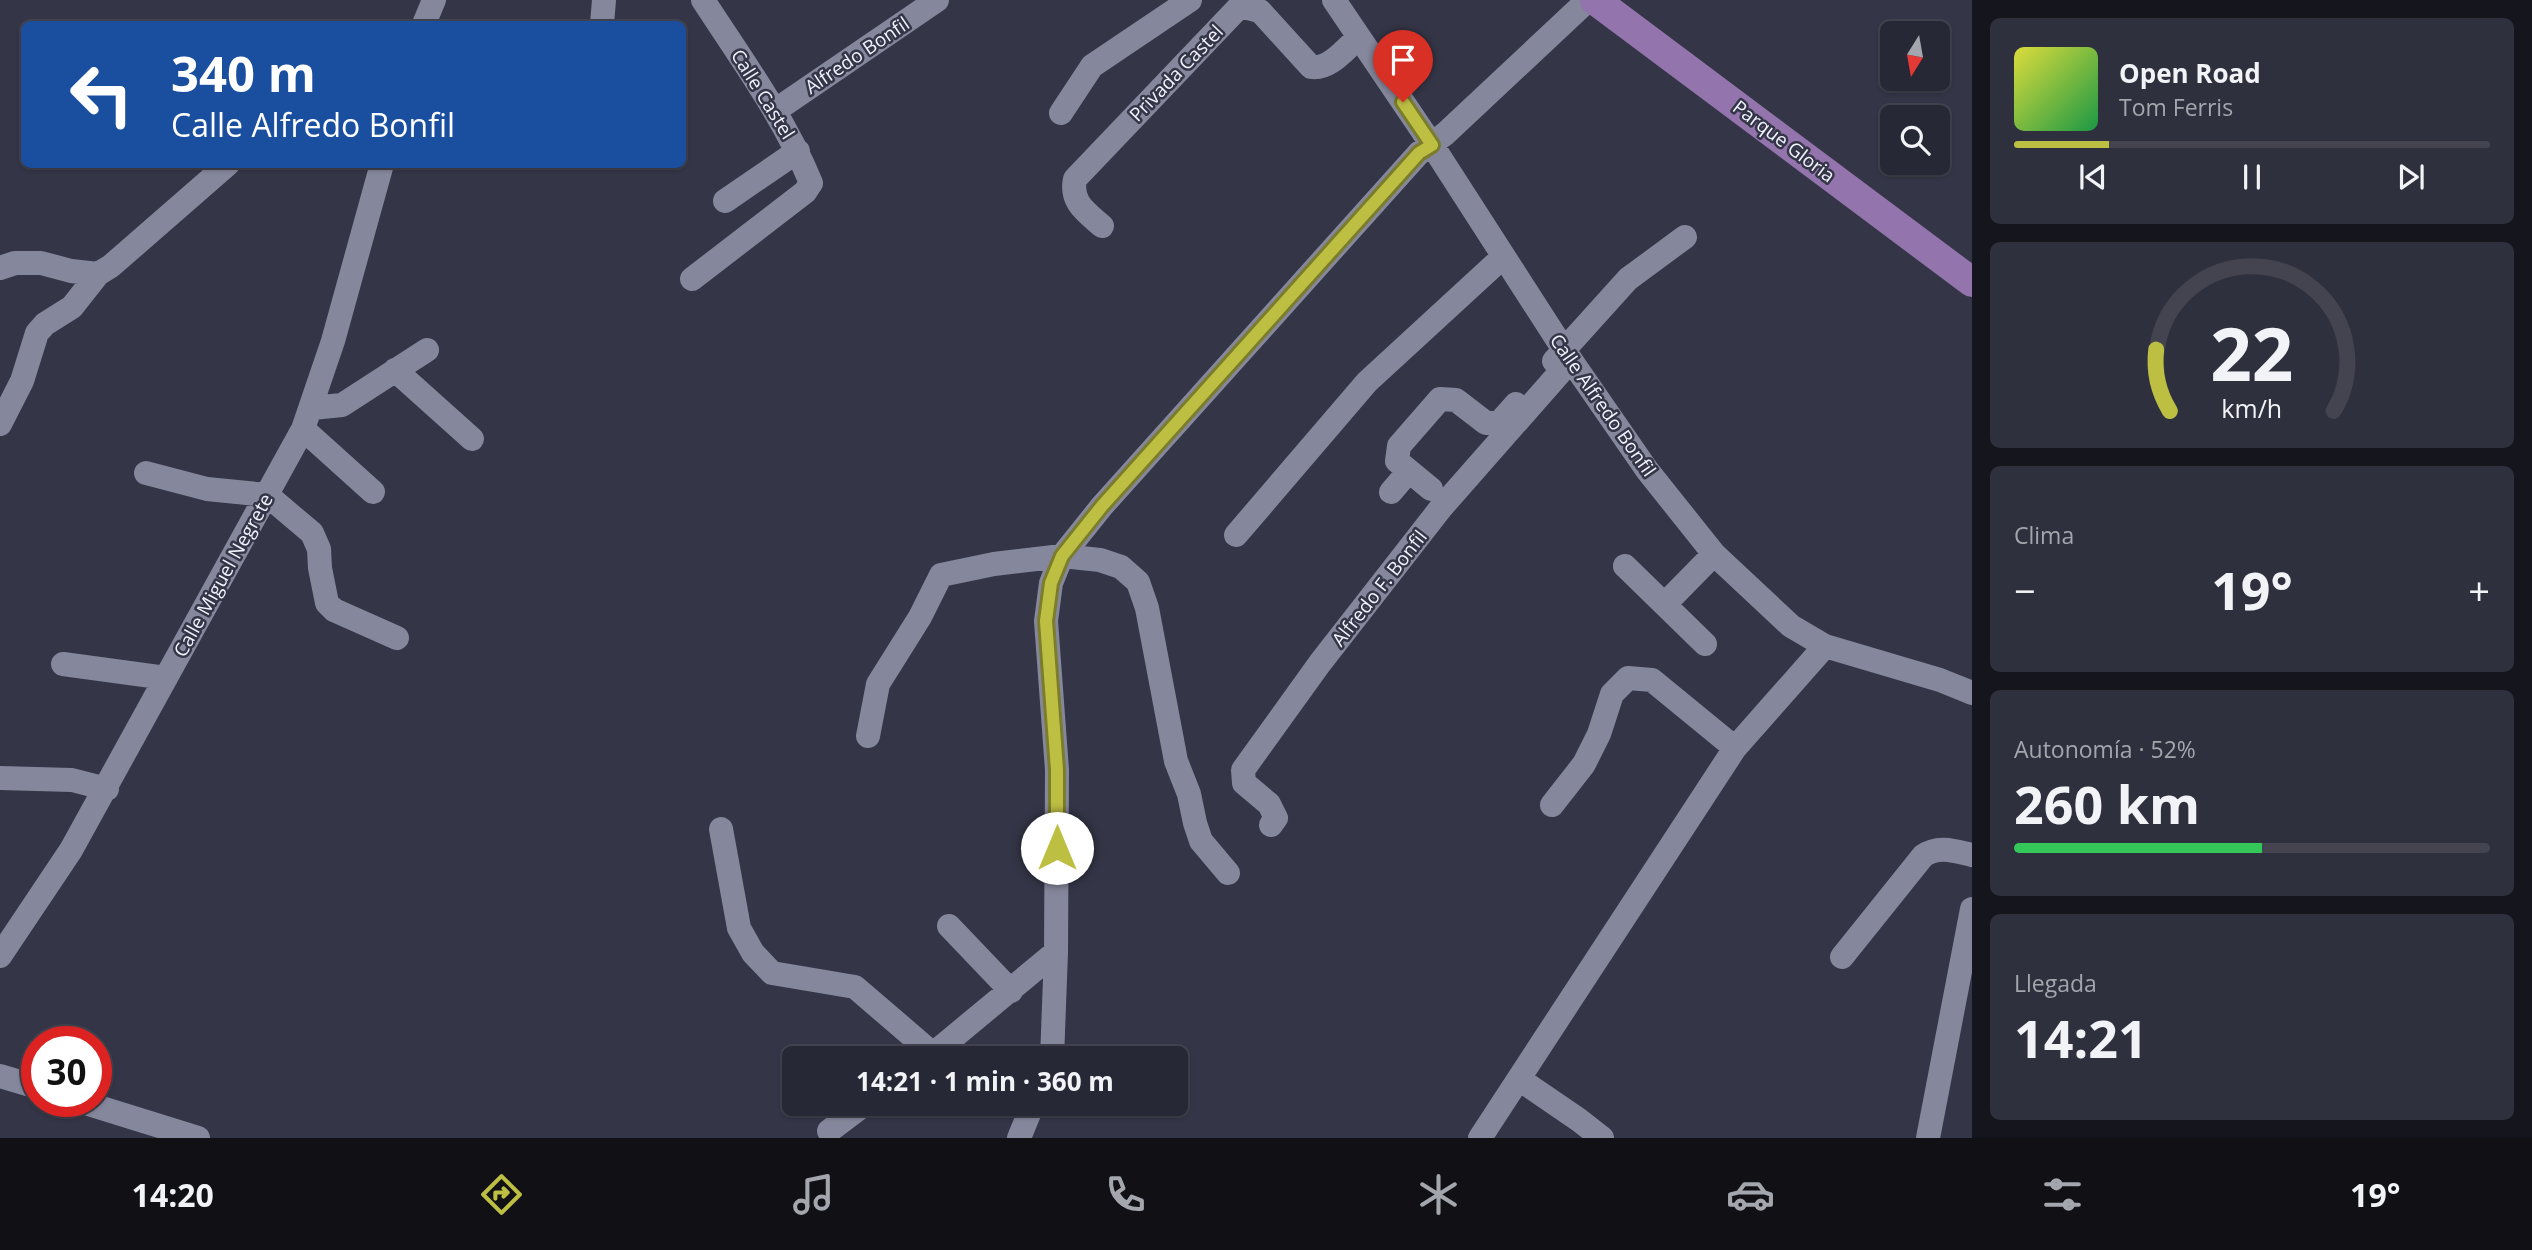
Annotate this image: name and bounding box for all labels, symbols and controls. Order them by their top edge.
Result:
street label: Alfredo Bonfil [800,10,914,100]
street label: Privada Castel [1123,19,1229,127]
north arrow [1880,21,1950,91]
map controls [1880,21,1950,175]
pin [1373,30,1433,102]
text: 340 m [171,40,316,106]
icon: arrive [1384,41,1422,79]
street label: Calle Castel [725,44,801,144]
icon: left [56,49,147,140]
text: Open Road [2119,55,2261,91]
text: Tom Ferris [2119,91,2233,123]
street label: Parque Gloria [1728,94,1840,188]
text: Calle Alfredo Bonfil [171,103,455,146]
button: search [1880,105,1950,175]
icon: previous [2074,158,2112,196]
icon: pause [2233,158,2271,196]
icon: next [2392,158,2430,196]
text: 22 [2210,303,2294,402]
street label: Calle Alfredo Bonfil [1544,328,1662,482]
text: km/h [2222,391,2282,425]
street label: Calle Miguel Negrete [167,489,279,661]
text: Clima [2014,519,2074,551]
street label: Alfredo F. Bonfil [1325,525,1433,651]
text: 19° [2211,554,2293,625]
text: − [2014,564,2036,616]
text: + [2468,564,2490,616]
text: Autonomía · 52% [2014,733,2196,765]
text: 260 km [2014,768,2200,839]
position arrow [1020,811,1094,885]
text: Llegada [2014,967,2097,999]
text: 14:21 [2014,1002,2148,1073]
speed limit sign: 30 [21,1026,112,1117]
text: 14:21 · 1 min · 360 m [856,1063,1114,1099]
icon: directions [477,1170,526,1219]
icon: music [789,1170,838,1219]
icon: phone [1101,1170,1150,1219]
icon: climate [1414,1170,1463,1219]
icon: car [1726,1170,1775,1219]
icon: filters [2038,1170,2087,1219]
text: 14:20 [132,1173,214,1216]
text: 19° [2350,1173,2400,1216]

